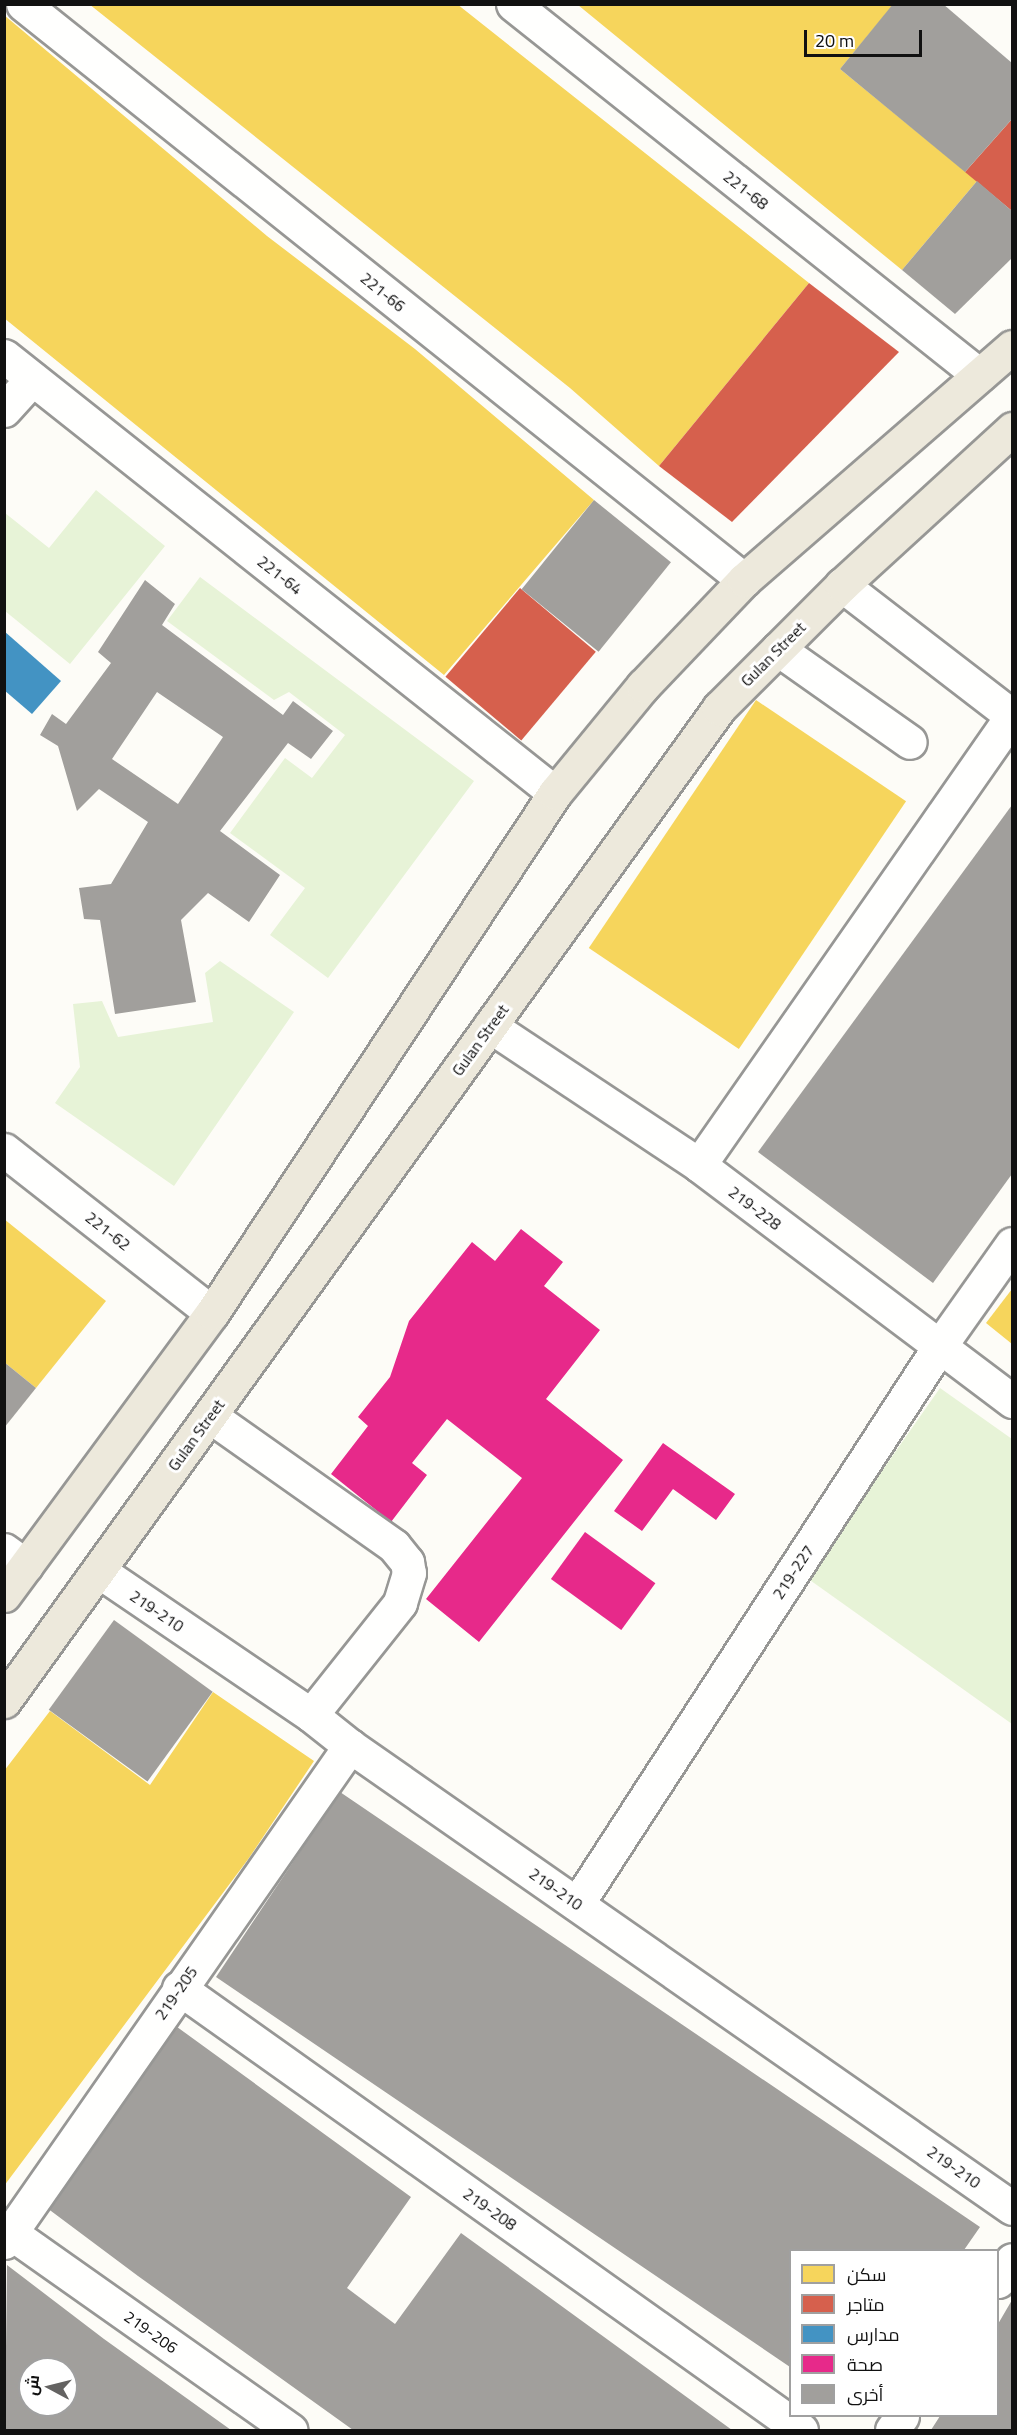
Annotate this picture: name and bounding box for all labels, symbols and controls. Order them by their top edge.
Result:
scale bar [807,18,926,56]
text: 20 m [815,24,854,57]
street label: 221-68 [720,166,772,214]
street label: 221-66 [357,268,409,316]
street label: 221-64 [254,551,306,599]
street label: Gulan Street [737,618,809,690]
street label: Gulan Street [448,1001,512,1079]
street label: 219-228 [725,1182,785,1234]
street label: 221-62 [82,1207,134,1255]
street label: Gulan Street [164,1396,228,1474]
street label: 219-227 [768,1541,818,1603]
street label: 219-210 [126,1586,188,1636]
street label: 219-210 [526,1864,586,1914]
street label: 219-205 [151,1963,201,2023]
street label: 219-210 [924,2142,984,2192]
street label: 219-208 [460,2184,520,2234]
legend [789,2249,999,2417]
text: سكن [847,2258,886,2291]
text: متاجر [847,2288,885,2321]
street label: 219-206 [121,2307,181,2357]
text: مدارس [847,2318,900,2351]
text: صحة [847,2348,883,2381]
north arrow [18,2357,78,2417]
text: ش [16,2373,48,2397]
text: أخرى [847,2378,883,2411]

